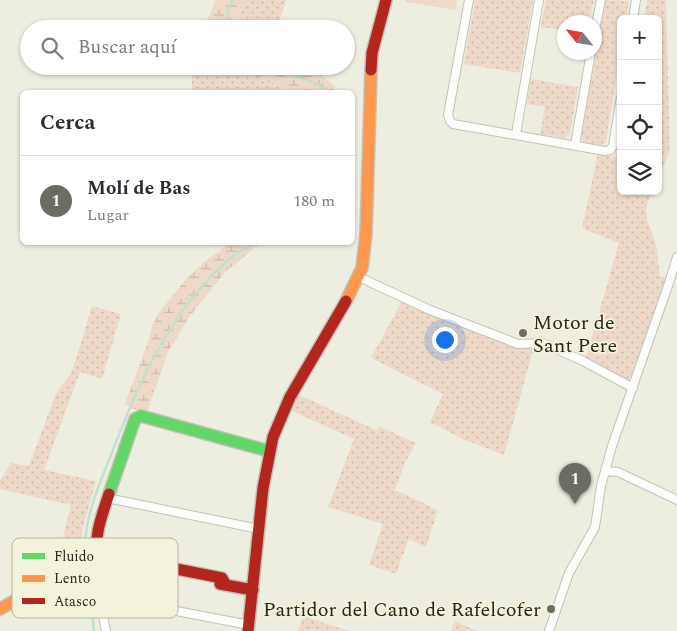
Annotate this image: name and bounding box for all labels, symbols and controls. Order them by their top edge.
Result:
north arrow [557,15,602,60]
map controls [617,15,662,195]
button: + [617,15,662,60]
search box [20,20,355,75]
text: Buscar aquí [78,33,177,62]
icon: search [38,34,66,62]
button: − [617,60,662,105]
button: locate [617,105,662,150]
text: Cerca [40,107,95,139]
button: layers [617,150,662,195]
text: Molí de Bas [87,174,191,203]
text: 1 [52,189,60,213]
text: 180 m [293,189,335,213]
text: Lugar [87,203,129,227]
place label: Motor de Sant Pere [533,308,617,361]
your location [432,327,458,353]
marker: Motor de Sant Pere [517,327,529,339]
pin: 1 [559,463,591,504]
legend [12,538,178,618]
text: Fluido [54,546,94,567]
text: Lento [54,568,90,589]
text: Atasco [54,591,96,612]
place label: Partidor del Cano de Rafelcofer [263,595,541,625]
marker: Partidor del Cano de Rafelcofer [545,603,557,615]

